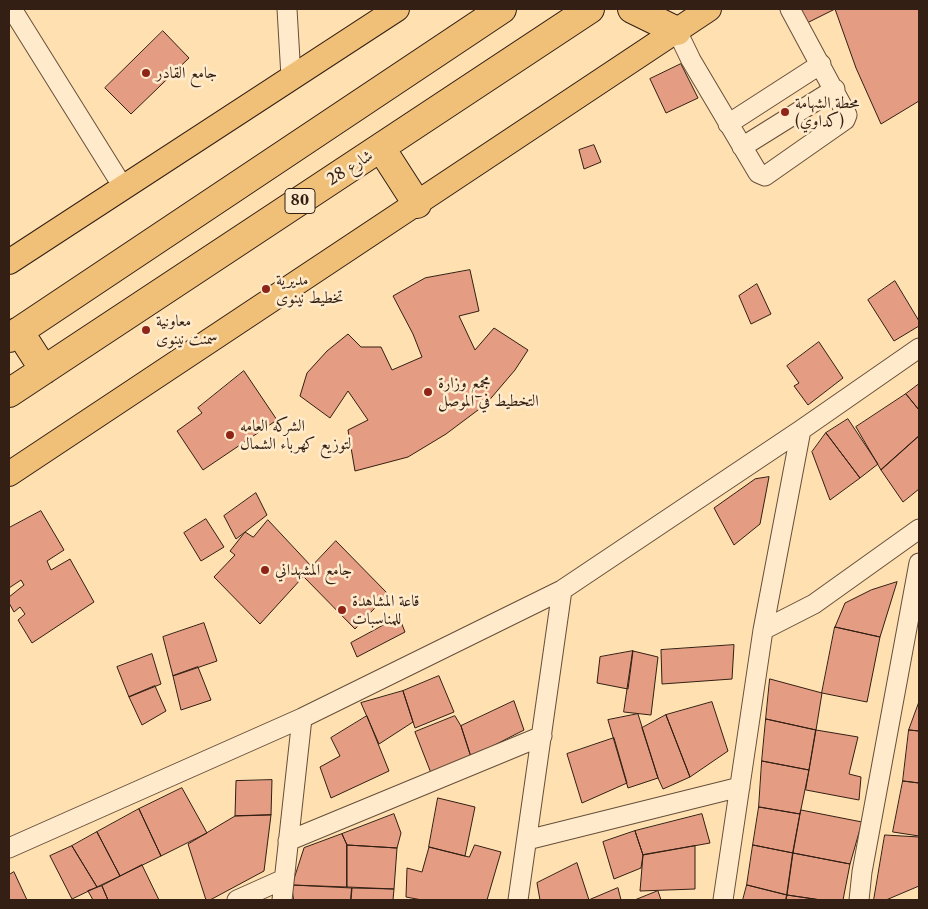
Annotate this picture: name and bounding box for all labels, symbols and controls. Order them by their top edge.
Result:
place label: جامع القادر [156,63,217,83]
marker: جامع القادر [140,67,152,79]
place label: محطة الشهامة (كداوي) [795,93,859,131]
marker: محطة الشهامة (كداوي) [779,106,791,118]
street label: شارع 28 [324,146,376,190]
road number: 80 [285,188,315,214]
place label: مديرية تخطيط نينوى [276,270,344,308]
marker: مديرية تخطيط نينوى [260,283,272,295]
place label: معاونية سمنت نينوى [156,311,218,349]
marker: معاونية سمنت نينوى [140,324,152,336]
place label: مجمع وزارة التخطيط في الموصل [438,373,539,411]
marker: مجمع وزارة التخطيط في الموصل [422,386,434,398]
place label: الشركه العامه لتوزيع كهرباء الشمال [240,416,351,454]
marker: الشركه العامه لتوزيع كهرباء الشمال [224,429,236,441]
place label: جامع المشهداني [275,560,352,580]
marker: جامع المشهداني [259,564,271,576]
place label: قاعة المشاهدة للمناسبات [352,591,420,629]
marker: قاعة المشاهدة للمناسبات [336,604,348,616]

